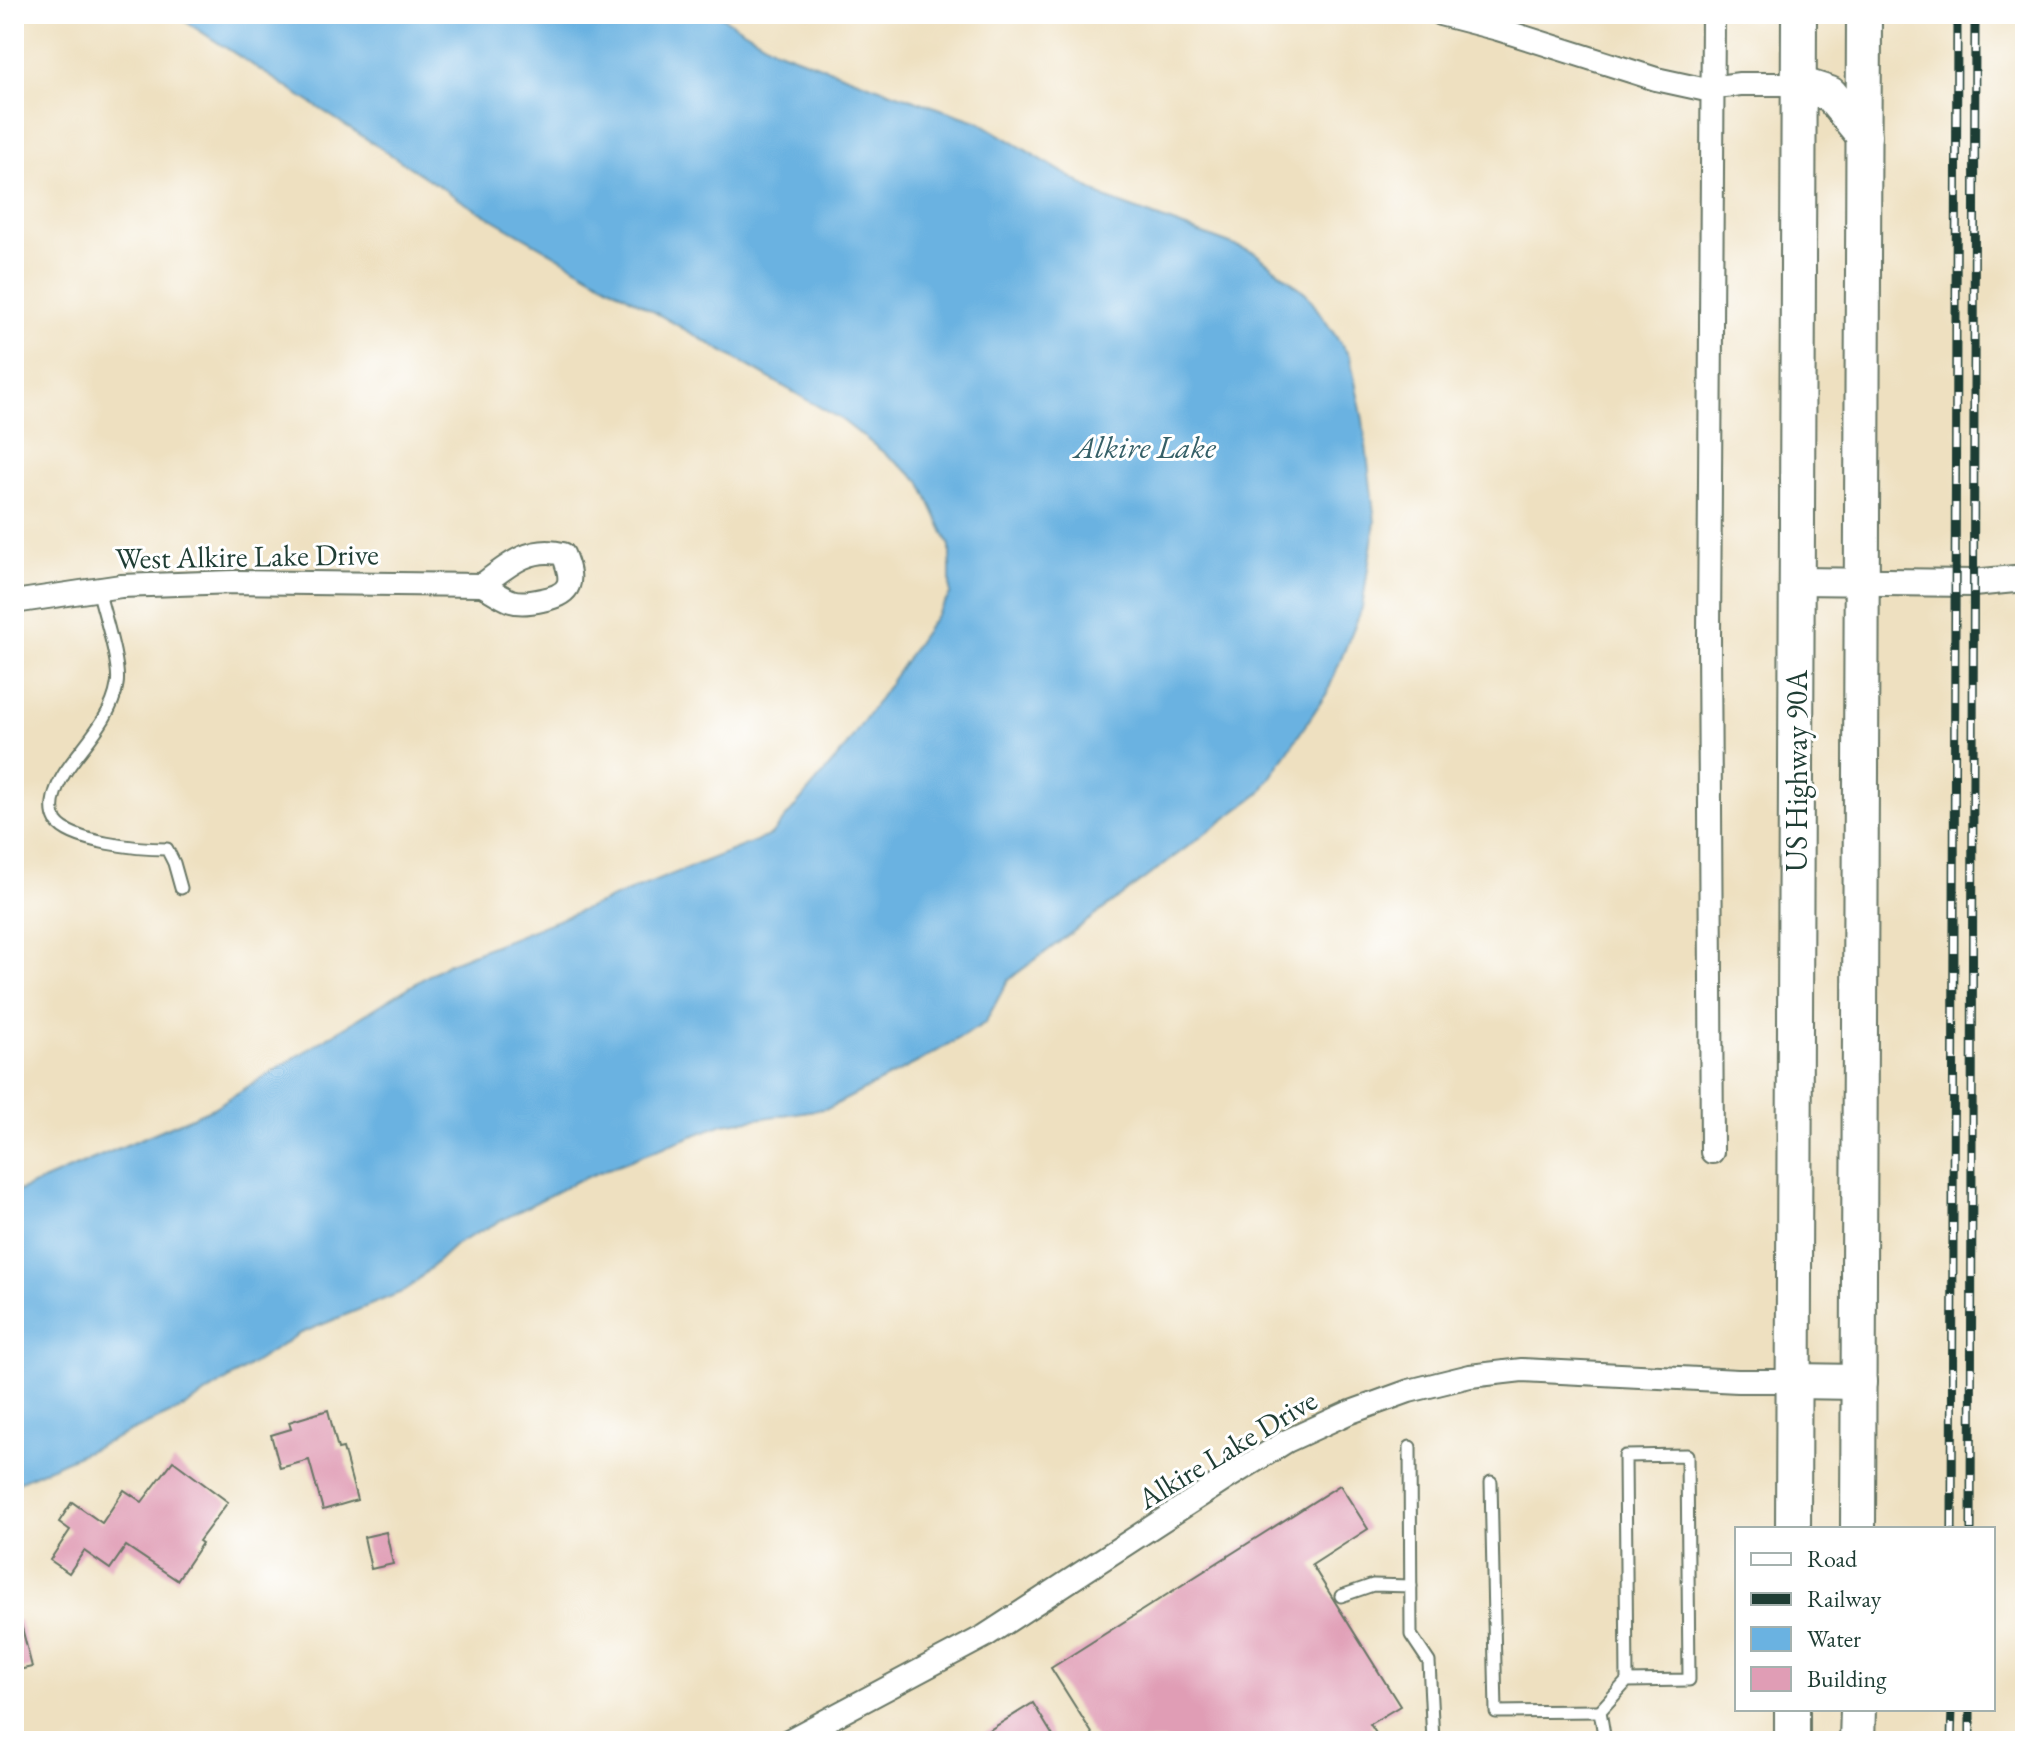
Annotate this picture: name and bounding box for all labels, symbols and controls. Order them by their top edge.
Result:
water label: Alkire Lake [1072,426,1217,468]
street label: West Alkire Lake Drive [115,534,379,578]
street label: US Highway 90A [1777,670,1816,872]
street label: Alkire Lake Drive [1129,1380,1324,1518]
legend [1735,1527,1995,1711]
text: Road [1807,1543,1858,1574]
text: Railway [1807,1583,1882,1614]
text: Water [1807,1623,1861,1654]
text: Building [1807,1663,1887,1694]

